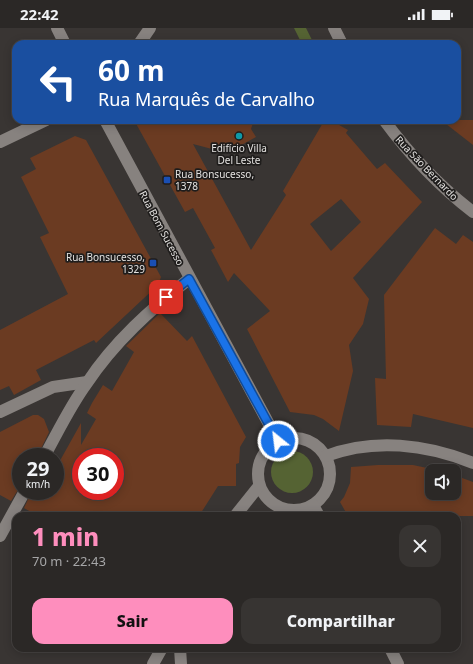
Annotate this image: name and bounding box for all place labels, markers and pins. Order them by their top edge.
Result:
marker: Edifício Villa Del Leste [234,131,244,141]
place label: Edifício Villa Del Leste [211,141,267,167]
place label: Rua Bonsucesso, 1378 [175,167,254,193]
marker: Rua Bonsucesso, 1378 [162,175,172,185]
place label: Rua Bonsucesso, 1329 [66,250,145,276]
marker: Rua Bonsucesso, 1329 [148,258,158,268]
pin [149,280,183,314]

